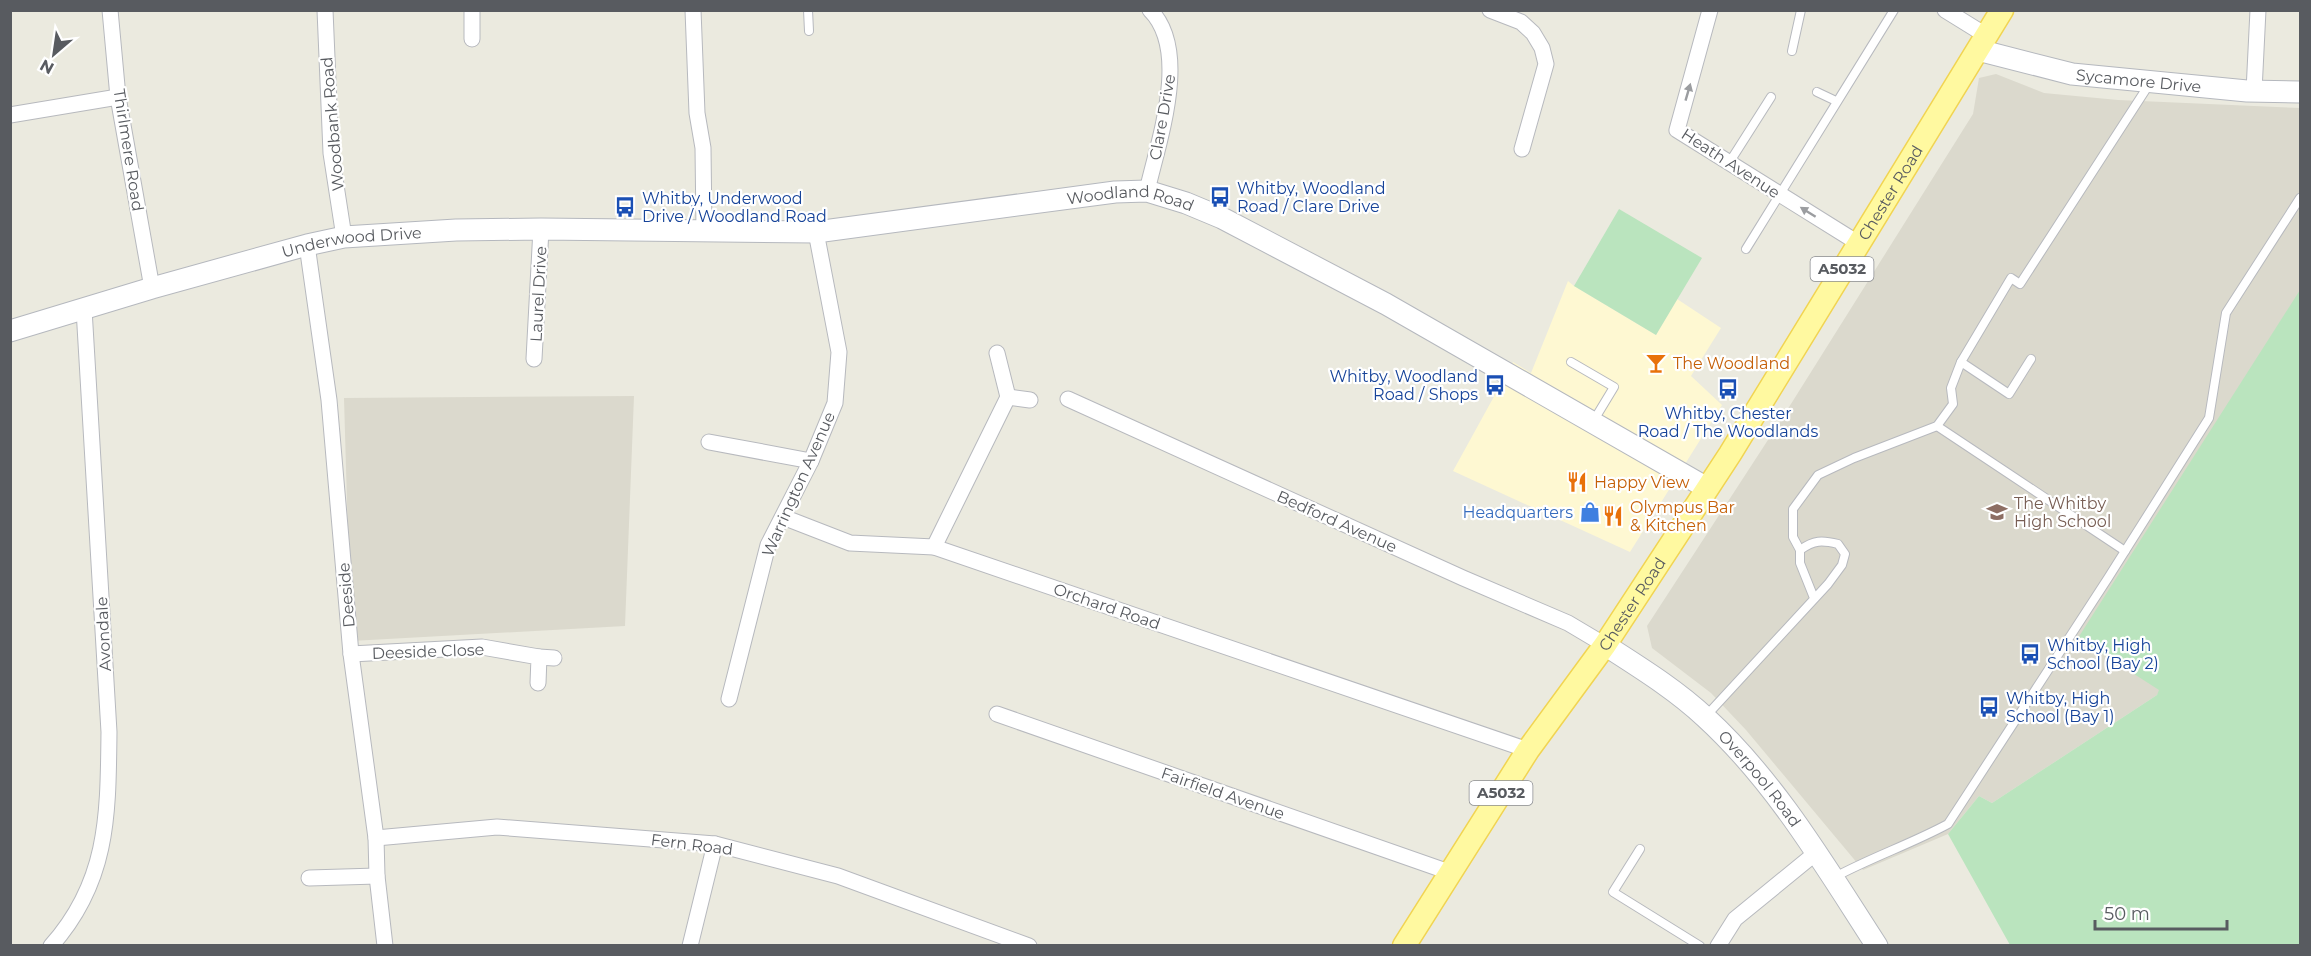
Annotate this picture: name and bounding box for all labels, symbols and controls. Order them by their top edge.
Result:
north arrow [24,24,84,84]
text: N [37,55,57,78]
street label: Woodbank Road [317,56,348,192]
street label: Sycamore Drive [2075,65,2202,97]
street label: Clare Drive [1146,73,1179,162]
one-way arrow [1684,82,1693,100]
street label: Thirlmere Road [109,88,148,213]
street label: Heath Avenue [1678,124,1784,202]
street label: Chester Road [1854,142,1927,244]
place label: Whitby, Woodland Road / Clare Drive [1237,179,1386,216]
street label: Woodland Road [1066,182,1197,215]
bus stop icon: Whitby, Woodland Road / Clare Drive [1208,185,1232,209]
place label: Whitby, Underwood Drive / Woodland Road [642,189,827,226]
bus stop icon: Whitby, Underwood Drive / Woodland Road [613,195,637,219]
one-way arrow [1800,206,1816,217]
street label: Underwood Drive [280,223,422,262]
street label: Laurel Drive [527,246,550,342]
road number: A5032 [1810,257,1874,281]
bar icon: The Woodland [1644,351,1668,375]
place label: The Woodland [1673,354,1790,373]
place label: Whitby, Woodland Road / Shops [1329,367,1478,404]
bus stop icon: Whitby, Woodland Road / Shops [1483,373,1507,397]
bus stop icon: Whitby, Chester Road / The Woodlands [1716,377,1740,401]
place label: Whitby, Chester Road / The Woodlands [1638,404,1818,441]
street label: Warrington Avenue [758,409,839,560]
restaurant icon: Happy View [1565,470,1589,494]
place label: Happy View [1594,473,1690,492]
street label: Bedford Avenue [1274,486,1400,556]
place label: The Whitby High School [2014,494,2111,531]
place label: Olympus Bar & Kitchen [1630,498,1735,535]
shop icon: Headquarters [1578,500,1602,524]
school or university icon: The Whitby High School [1985,500,2009,524]
place label: Headquarters [1463,503,1573,522]
restaurant icon: Olympus Bar & Kitchen [1601,504,1625,528]
street label: Chester Road [1595,554,1670,655]
street label: Deeside [334,562,359,628]
street label: Orchard Road [1051,579,1163,634]
street label: Avondale [92,596,115,672]
place label: Whitby, High School (Bay 2) [2047,636,2159,673]
street label: Deeside Close [371,640,485,663]
bus stop icon: Whitby, High School (Bay 2) [2018,642,2042,666]
place label: Whitby, High School (Bay 1) [2006,689,2114,726]
bus stop icon: Whitby, High School (Bay 1) [1977,695,2001,719]
street label: Overpool Road [1714,727,1805,831]
street label: Fairfield Avenue [1159,763,1287,824]
road number: A5032 [1470,781,1532,805]
street label: Fern Road [650,830,734,859]
scale bar [2095,893,2227,931]
text: 50 m [2104,903,2150,925]

